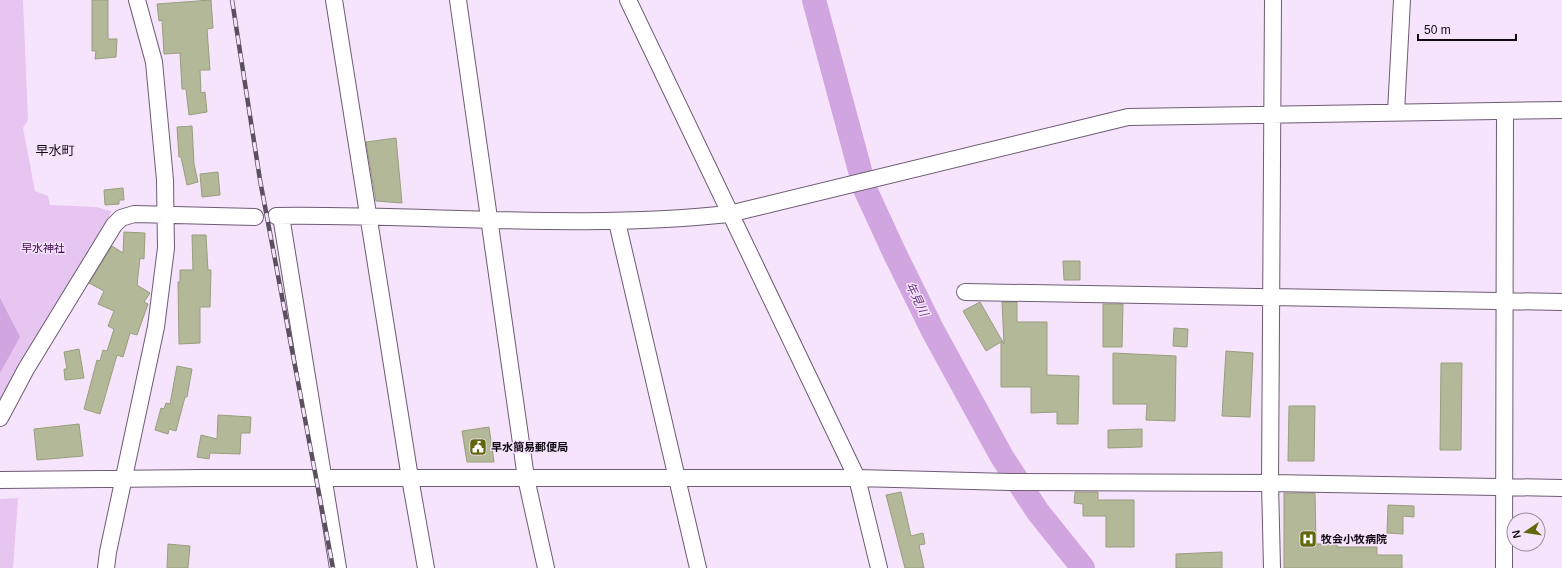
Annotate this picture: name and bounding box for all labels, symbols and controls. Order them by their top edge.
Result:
scale bar [1418,16,1516,42]
text: 50 m [1424,23,1451,37]
district label: 早水町 [35,143,75,158]
park label: 早水神社 [21,242,65,254]
water label: 年見川 [903,280,932,320]
public building icon: 早水簡易郵便局 [468,437,488,457]
place label: 早水簡易郵便局 [491,441,568,453]
north arrow [1506,512,1546,552]
hospital icon: 牧会小牧病院 [1298,529,1318,549]
text: N [1510,529,1523,539]
place label: 牧会小牧病院 [1320,533,1387,545]

